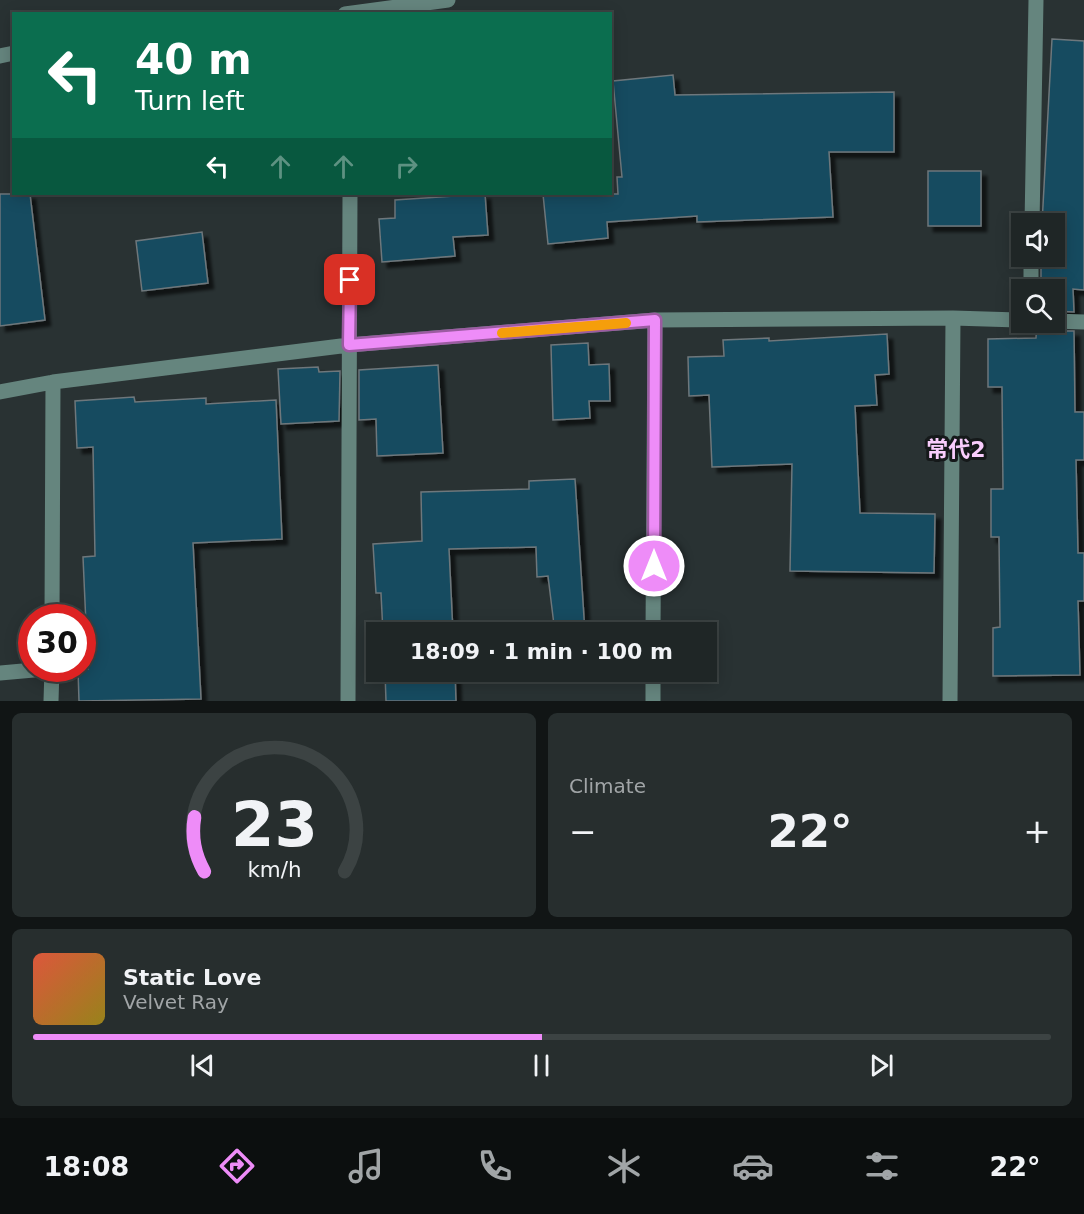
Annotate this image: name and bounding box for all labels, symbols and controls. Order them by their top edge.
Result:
text: 40 m [135,35,252,84]
icon: left [36,36,114,114]
text: Turn left [135,85,245,116]
icon: left [201,150,234,183]
icon: ahead [264,150,297,183]
icon: ahead [327,150,360,183]
icon: right [390,150,423,183]
map controls [1011,213,1065,333]
button: sound [1011,213,1065,267]
pin [324,254,375,305]
icon: arrive [333,263,366,296]
button: search [1011,279,1065,333]
district label: 常代2 [926,437,986,462]
position arrow [622,534,686,598]
speed limit sign: 30 [18,604,96,682]
text: 18:09 · 1 min · 100 m [410,639,673,664]
text: Climate [569,774,646,798]
text: 23 [231,788,317,861]
text: 22° [767,805,853,858]
text: − [569,812,597,851]
text: + [1023,812,1051,851]
text: km/h [247,857,301,882]
text: Static Love [123,965,261,990]
text: Velvet Ray [123,990,229,1014]
icon: previous [186,1049,219,1082]
icon: pause [525,1049,558,1082]
icon: next [865,1049,898,1082]
icon: directions [216,1145,258,1187]
icon: music [345,1145,387,1187]
icon: phone [474,1145,516,1187]
icon: climate [603,1145,645,1187]
icon: car [732,1145,774,1187]
icon: filters [861,1145,903,1187]
text: 18:08 [43,1151,129,1182]
text: 22° [989,1151,1040,1182]

